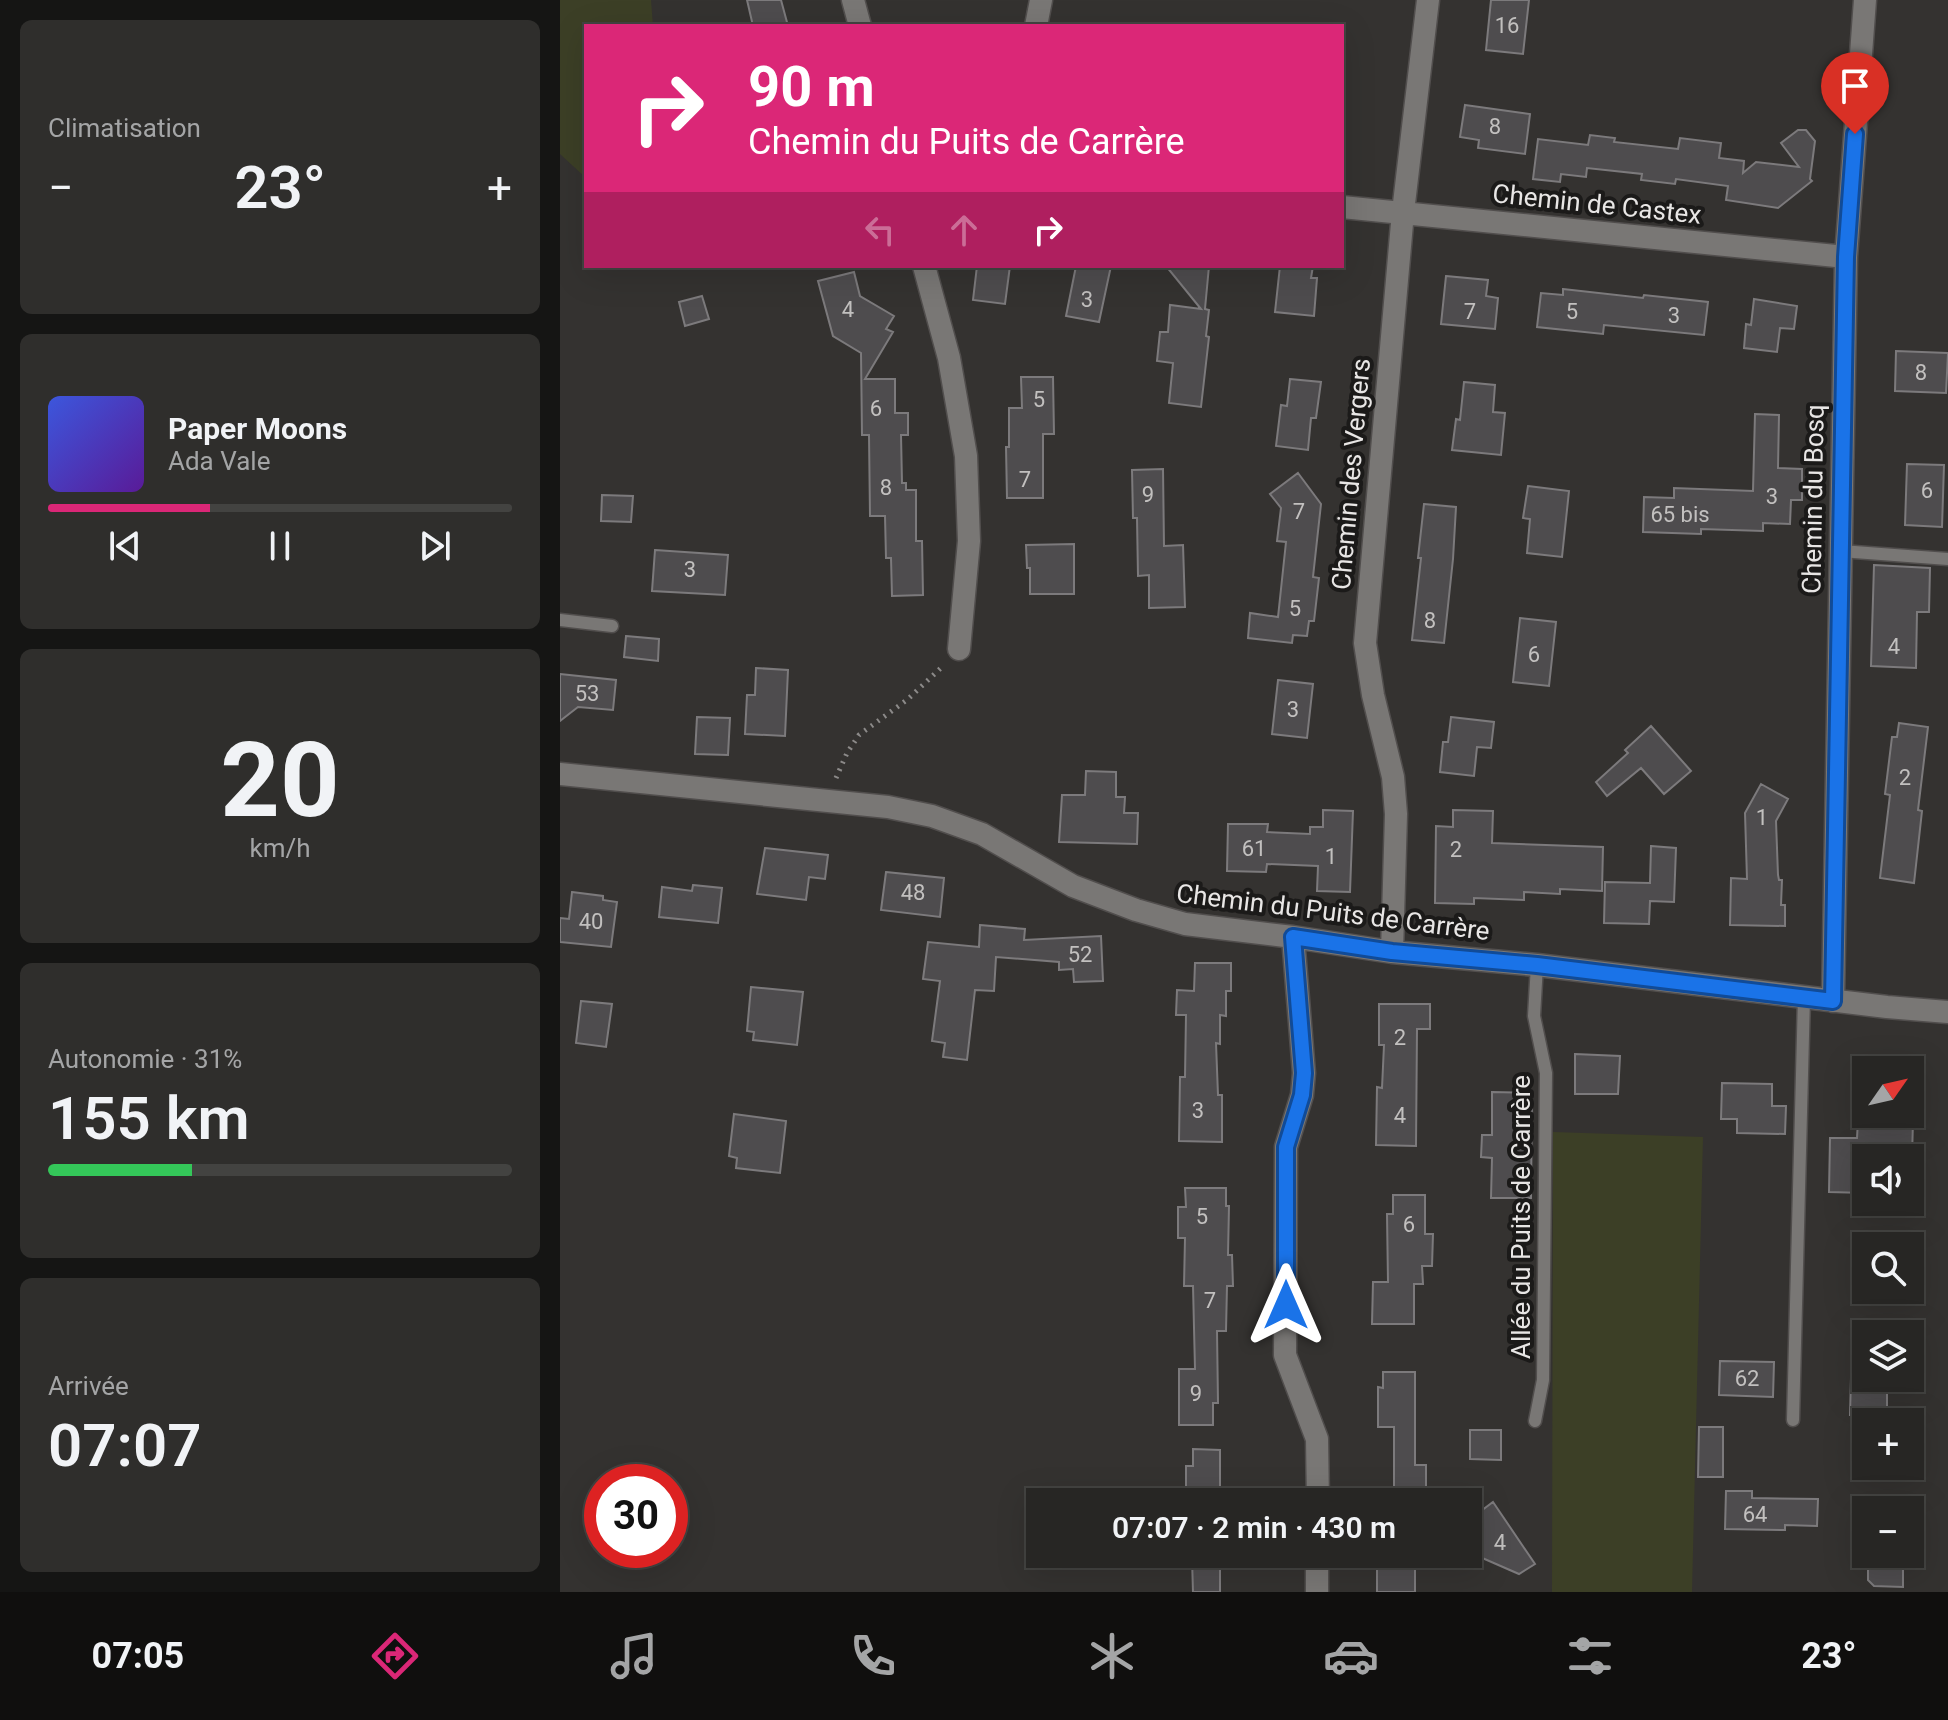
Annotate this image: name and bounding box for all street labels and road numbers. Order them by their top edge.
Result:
street label: Chemin de Castex [1491,178,1703,230]
street label: Chemin des Vergers [1326,357,1376,591]
street label: Chemin du Bosq [1796,404,1830,594]
street label: Chemin du Puits de Carrère [1175,878,1491,946]
street label: Allée du Puits de Carrère [1506,1075,1536,1359]

